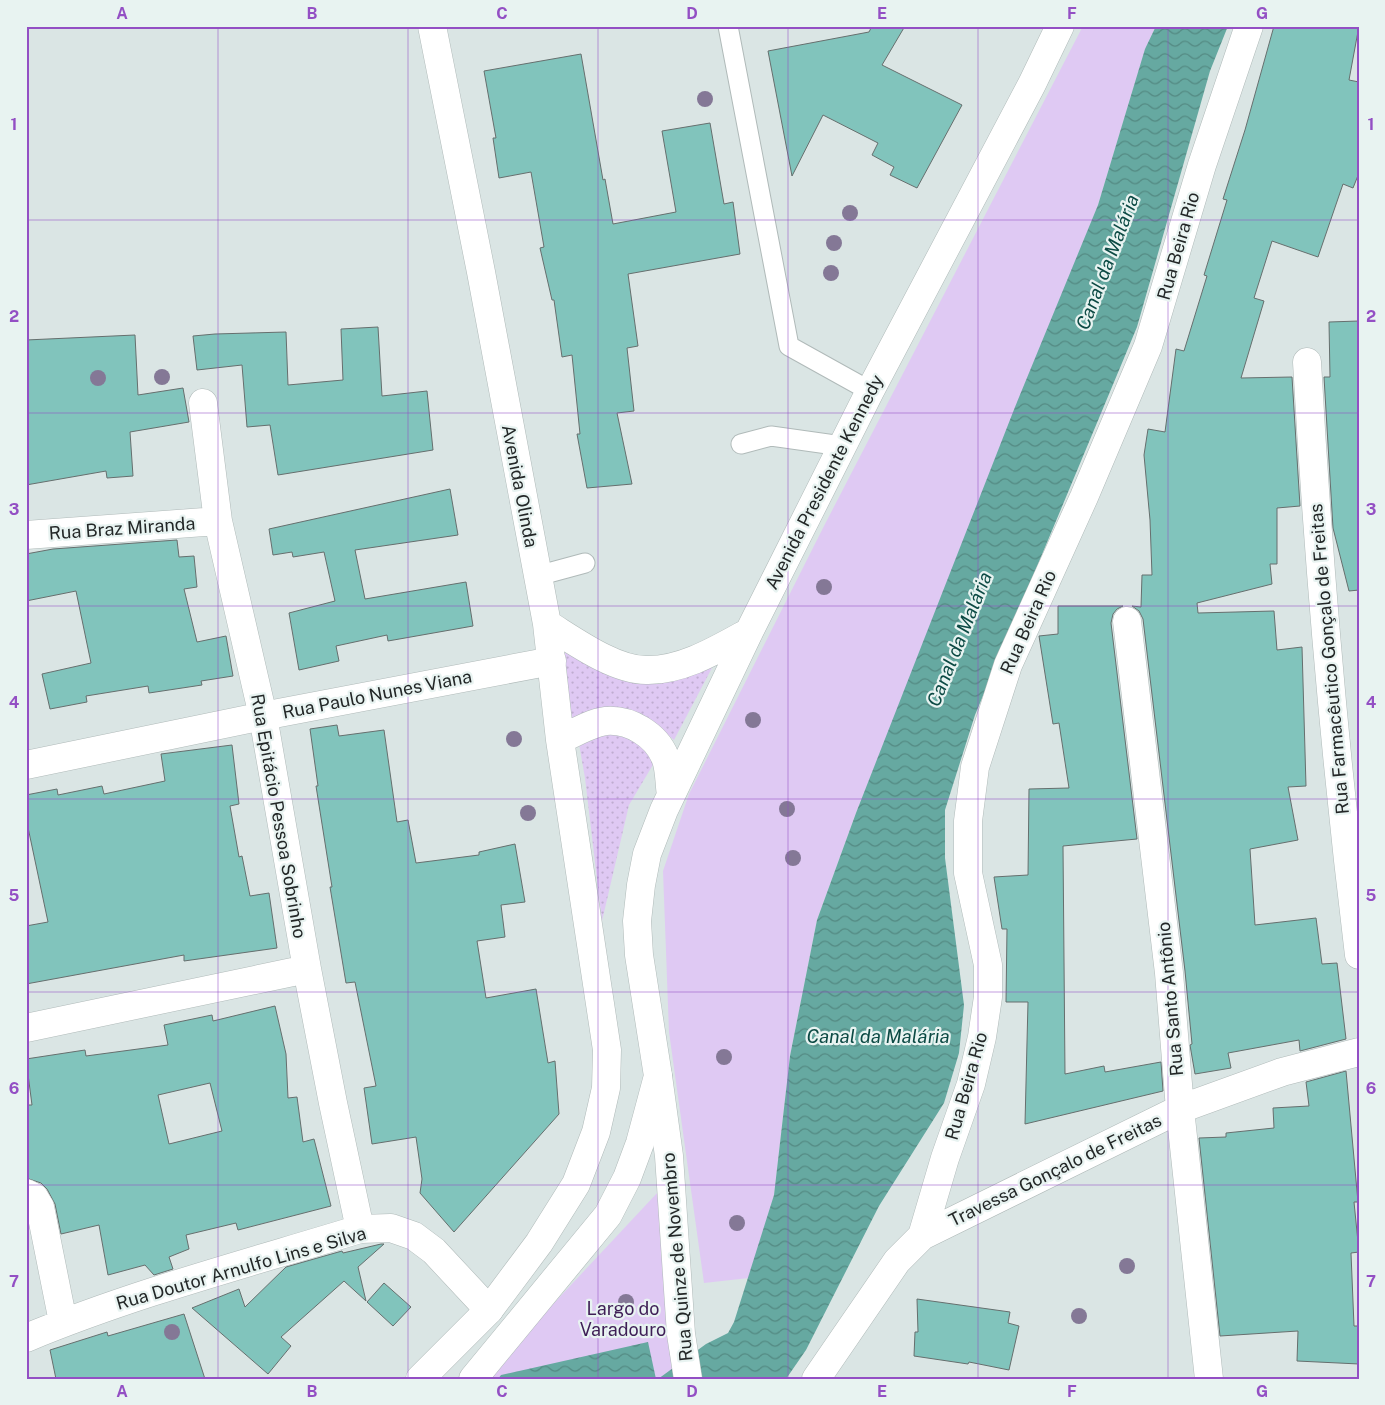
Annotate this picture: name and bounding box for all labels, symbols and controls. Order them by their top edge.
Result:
text: A [116,4,128,23]
text: B [307,4,318,23]
text: C [496,4,508,23]
text: D [686,4,698,23]
text: E [877,4,887,23]
text: F [1067,4,1077,23]
text: G [1256,4,1268,23]
text: 1 [11,115,17,134]
text: 1 [1368,115,1374,134]
street label: Rua Beira Rio [1153,190,1203,302]
water label: Canal da Malária [1071,191,1143,333]
text: 2 [9,307,19,326]
text: 2 [1366,307,1376,326]
street label: Avenida Presidente Kennedy [761,371,888,593]
street label: Avenida Olinda [498,423,542,549]
text: 3 [9,500,19,519]
text: 3 [1366,500,1376,519]
street label: Rua Farmacêutico Gonçalo de Freitas [1305,503,1353,815]
street label: Rua Braz Miranda [48,512,196,544]
street label: Rua Beira Rio [996,567,1060,677]
water label: Canal da Malária [922,568,996,710]
street label: Rua Paulo Nunes Viana [280,665,474,723]
street label: Rua Epitácio Pessoa Sobrinho [247,692,311,940]
text: 4 [9,693,20,712]
text: 4 [1366,693,1377,712]
text: 5 [9,886,20,905]
text: 5 [1366,886,1377,905]
street label: Rua Santo Antônio [1153,921,1187,1077]
water label: Canal da Malária [806,1025,950,1047]
street label: Rua Beira Rio [941,1030,991,1142]
text: 6 [9,1079,19,1098]
text: 6 [1366,1079,1376,1098]
street label: Travessa Gonçalo de Freitas [945,1109,1165,1231]
street label: Rua Quinze de Novembro [657,1152,697,1362]
street label: Rua Doutor Arnulfo Lins e Silva [114,1222,368,1314]
text: 7 [9,1272,19,1291]
text: 7 [1366,1272,1376,1291]
park label: Largo do Varadouro [580,1298,666,1340]
text: A [116,1382,128,1401]
text: B [307,1382,318,1401]
text: C [496,1382,508,1401]
text: D [686,1382,698,1401]
text: E [877,1382,887,1401]
text: F [1067,1382,1077,1401]
text: G [1256,1382,1268,1401]

